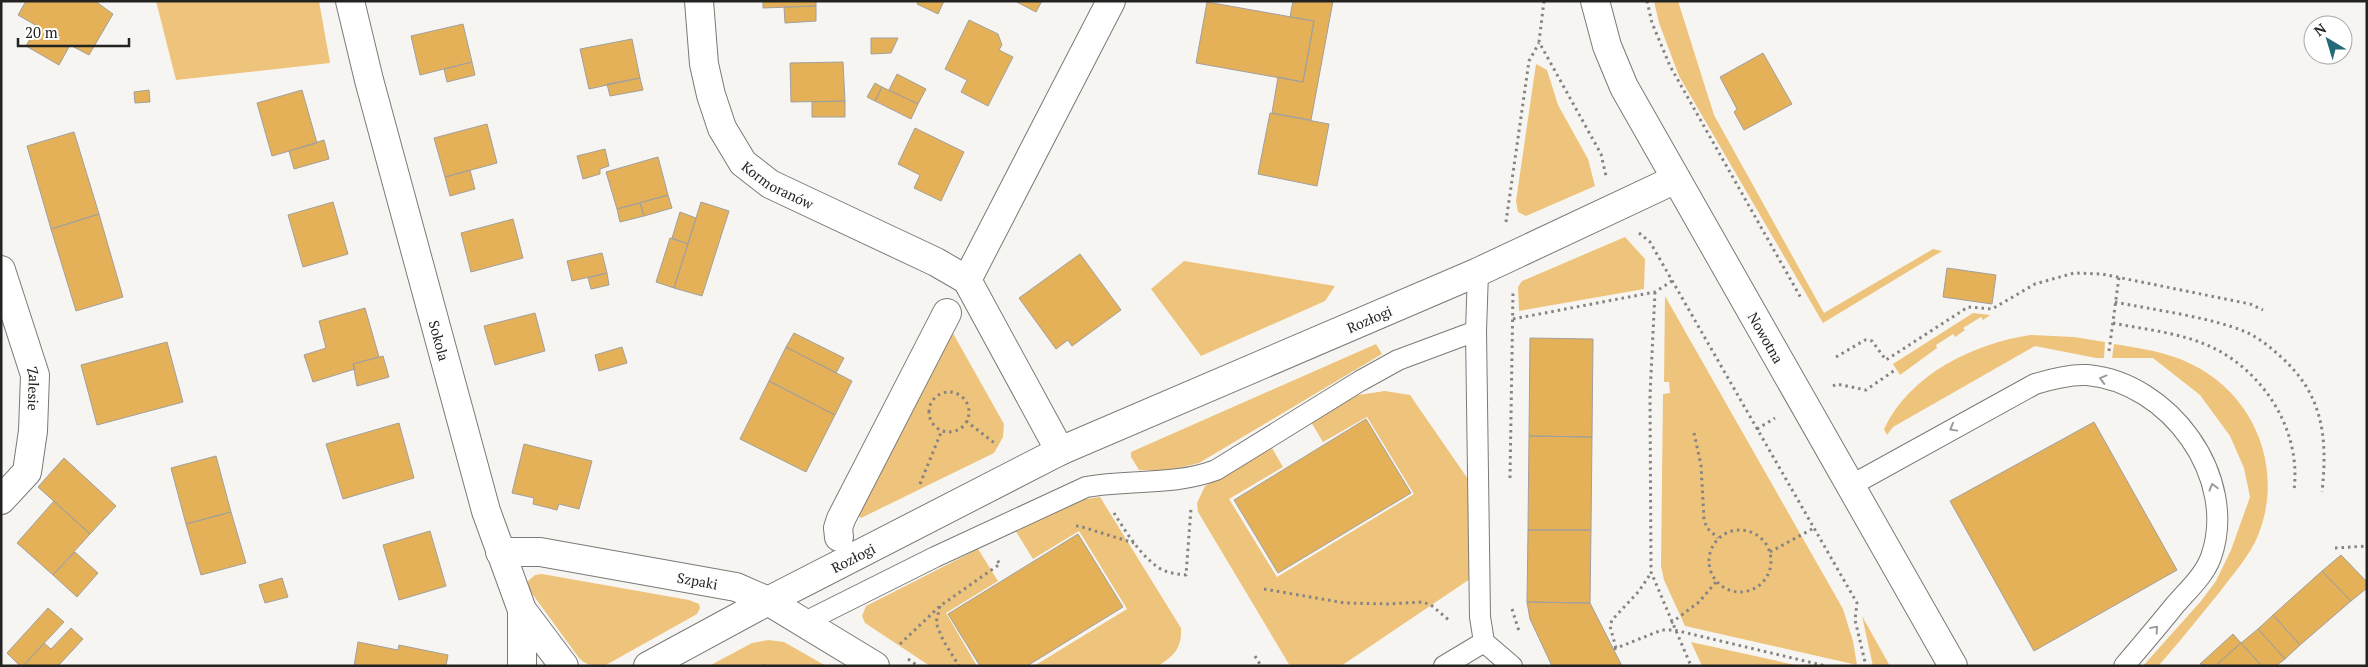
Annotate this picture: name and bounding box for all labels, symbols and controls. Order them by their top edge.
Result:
scale bar [18,15,129,47]
north arrow [2303,15,2353,65]
text: N [2310,18,2330,40]
text: 20 m [25,22,58,42]
street label: Kormoranów [738,156,817,213]
street label: Rozłogi [1344,301,1394,337]
street label: Nowotna [1744,308,1788,367]
street label: Sokola [425,318,454,363]
street label: Zalesie [23,364,44,411]
one-way arrow [2099,374,2107,384]
one-way arrow [1949,422,1958,432]
one-way arrow [2209,483,2219,491]
street label: Rozłogi [828,538,878,577]
street label: Szpaki [676,567,719,593]
one-way arrow [2150,625,2159,634]

